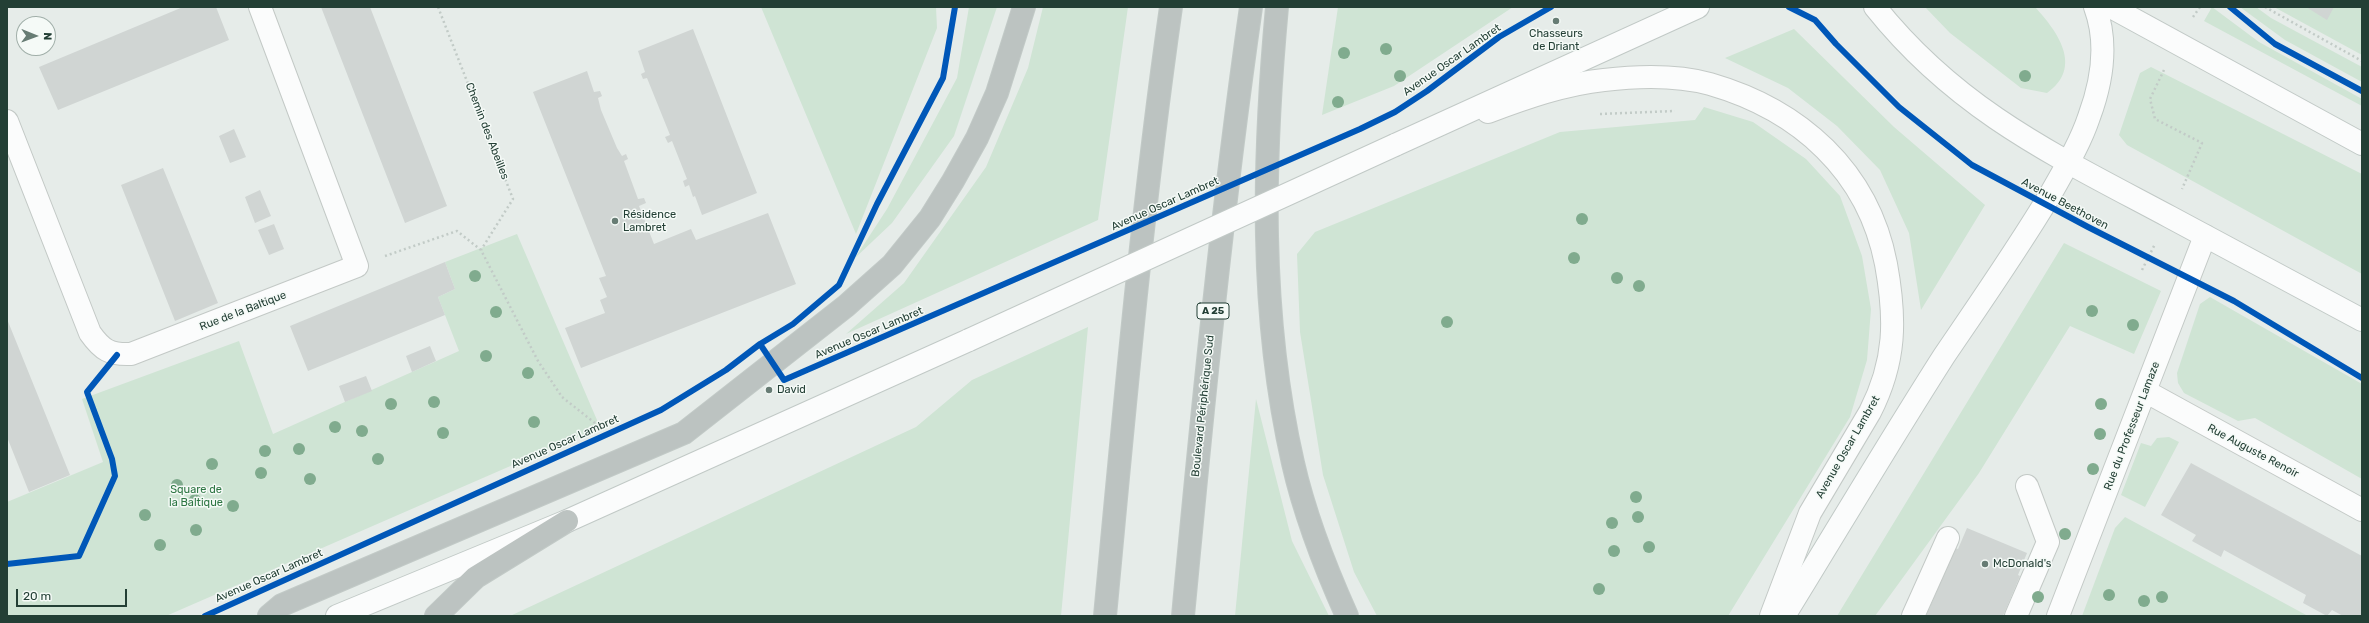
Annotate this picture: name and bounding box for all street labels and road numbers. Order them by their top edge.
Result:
street label: Avenue Oscar Lambret [1401,21,1503,99]
street label: Chemin des Abeilles [462,81,512,181]
street label: Avenue Oscar Lambret [1109,174,1221,234]
street label: Avenue Beethoven [2019,175,2111,233]
street label: Rue de la Baltique [198,288,288,334]
road number: A 25 [1197,303,1229,319]
street label: Avenue Oscar Lambret [813,304,925,362]
street label: Boulevard Périphérique Sud [1189,334,1217,478]
street label: Rue du Professeur Lamaze [2101,360,2163,492]
street label: Avenue Oscar Lambret [1813,393,1883,501]
street label: Avenue Oscar Lambret [509,412,621,472]
street label: Rue Auguste Renoir [2205,421,2301,481]
street label: Avenue Oscar Lambret [213,546,325,606]

